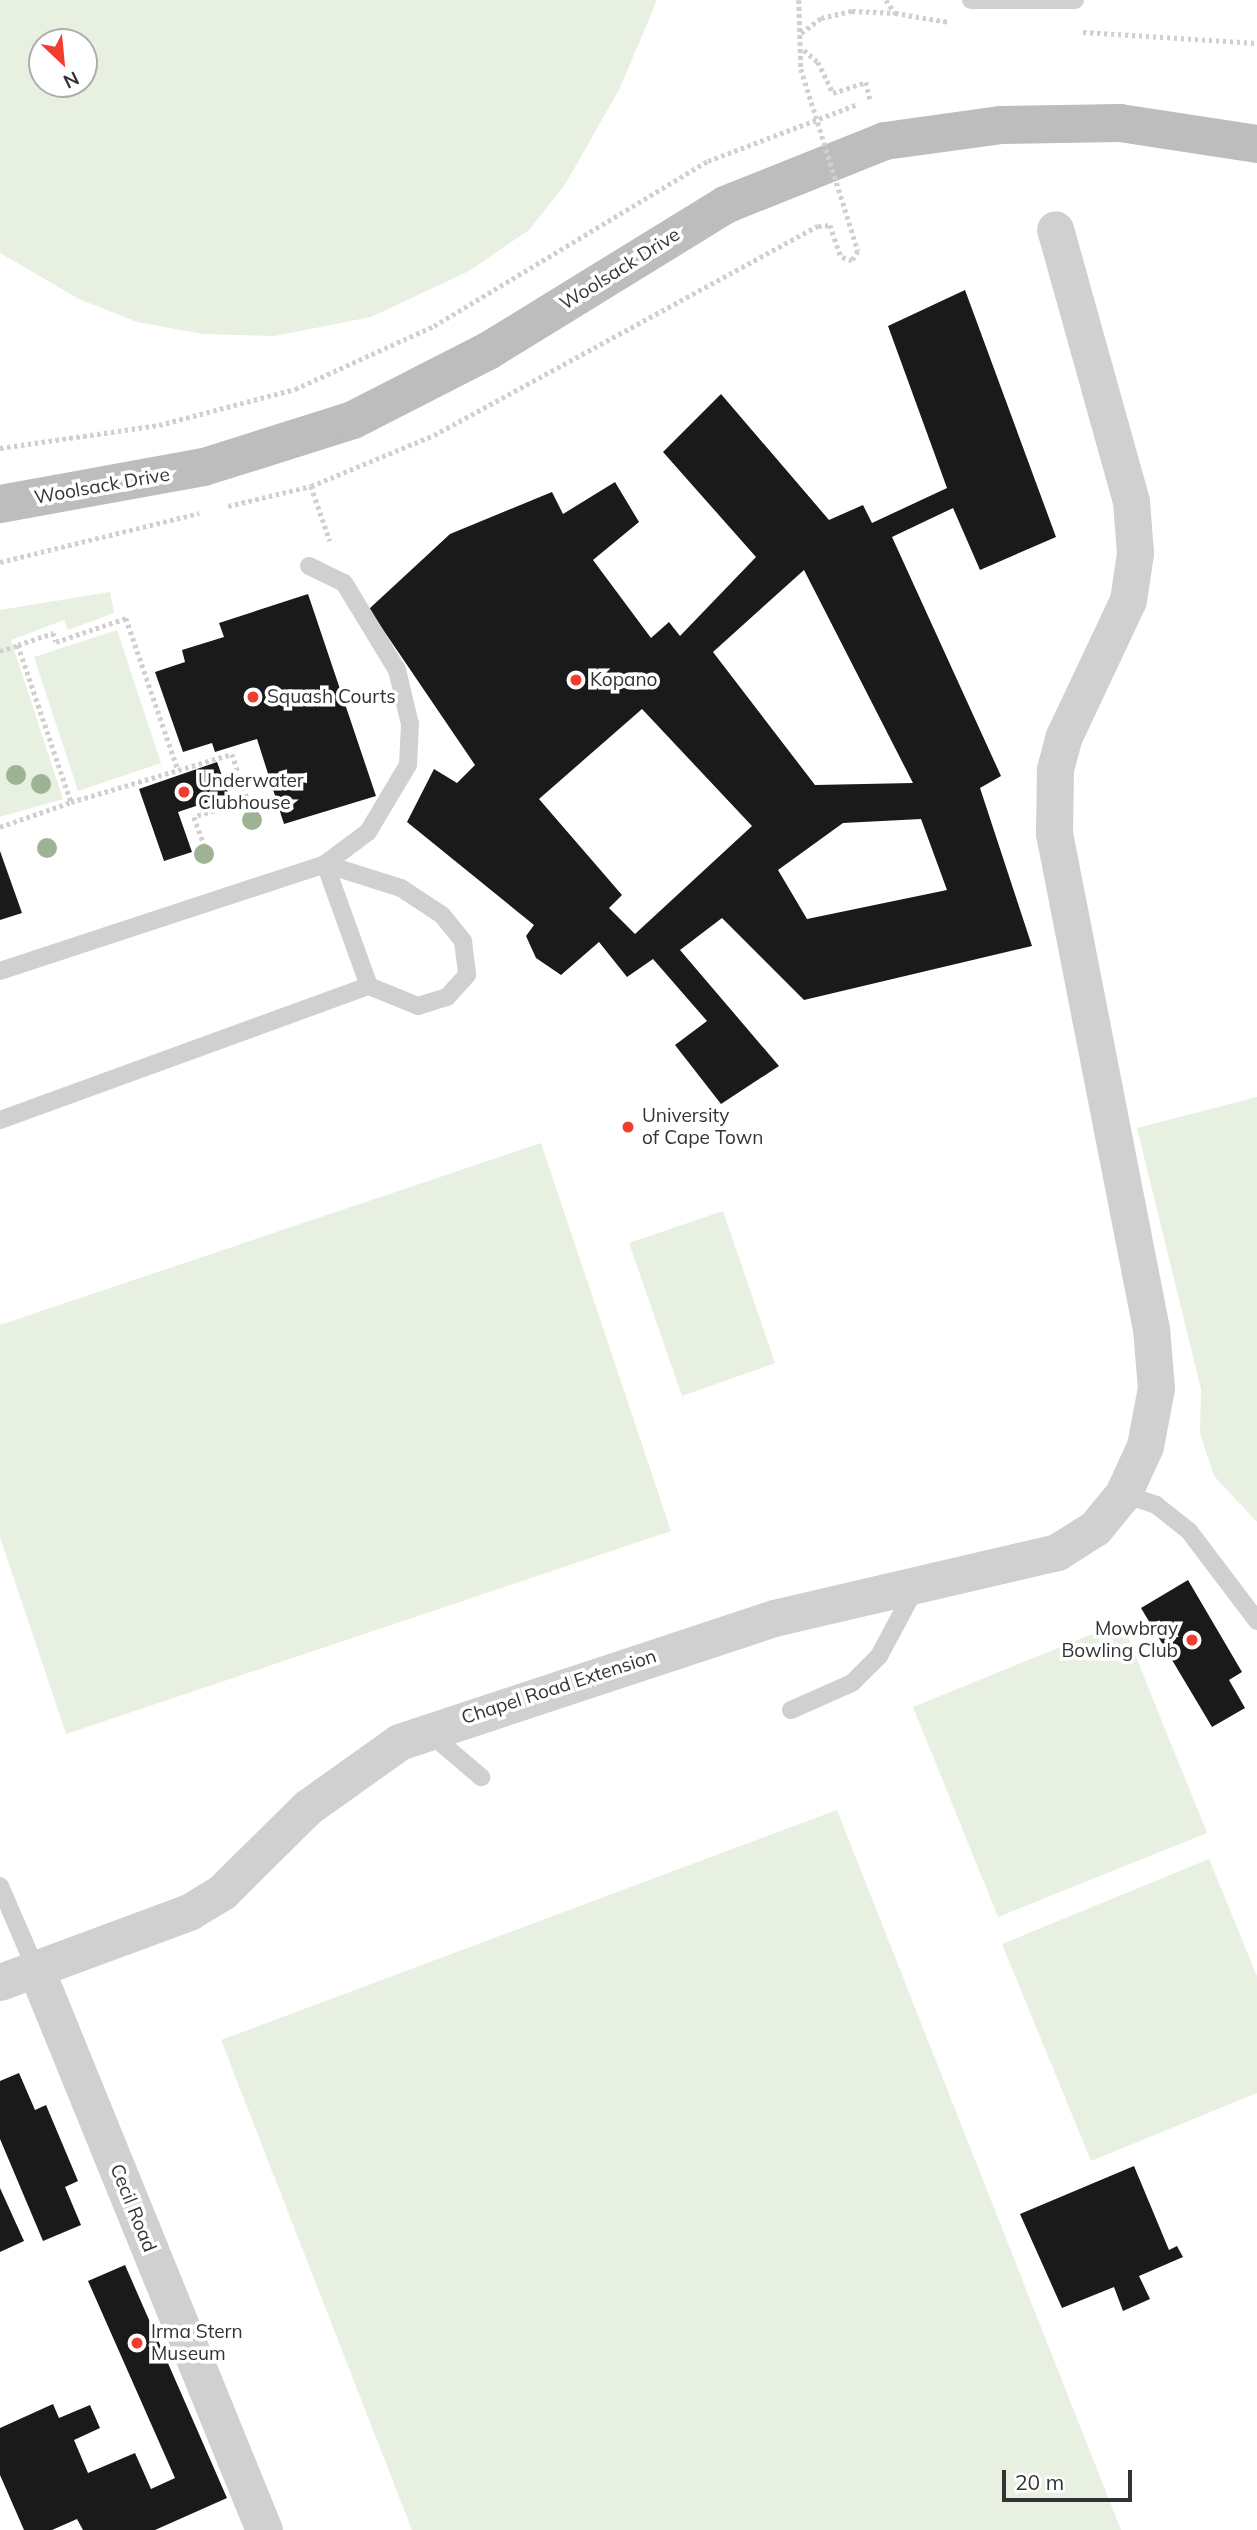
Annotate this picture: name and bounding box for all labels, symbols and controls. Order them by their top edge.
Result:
north arrow [28,28,98,98]
text: N [60,66,83,94]
street label: Woolsack Drive [556,223,684,315]
street label: Woolsack Drive [33,463,171,509]
place label: Kopano [590,669,657,691]
marker: Kopano [568,672,584,688]
place label: Squash Courts [267,686,396,708]
marker: Squash Courts [245,689,261,705]
place label: Underwater Clubhouse [198,770,304,814]
marker: Underwater Clubhouse [176,784,192,800]
place label: University of Cape Town [642,1105,763,1149]
marker: University of Cape Town [620,1119,636,1135]
place label: Mowbray Bowling Club [1061,1618,1178,1662]
marker: Mowbray Bowling Club [1184,1632,1200,1648]
street label: Chapel Road Extension [459,1645,659,1729]
street label: Cecil Road [105,2161,161,2255]
place label: Irma Stern Museum [151,2321,243,2365]
marker: Irma Stern Museum [129,2335,145,2351]
scale bar [1005,2456,1134,2500]
text: 20 m [1015,2469,1064,2495]

